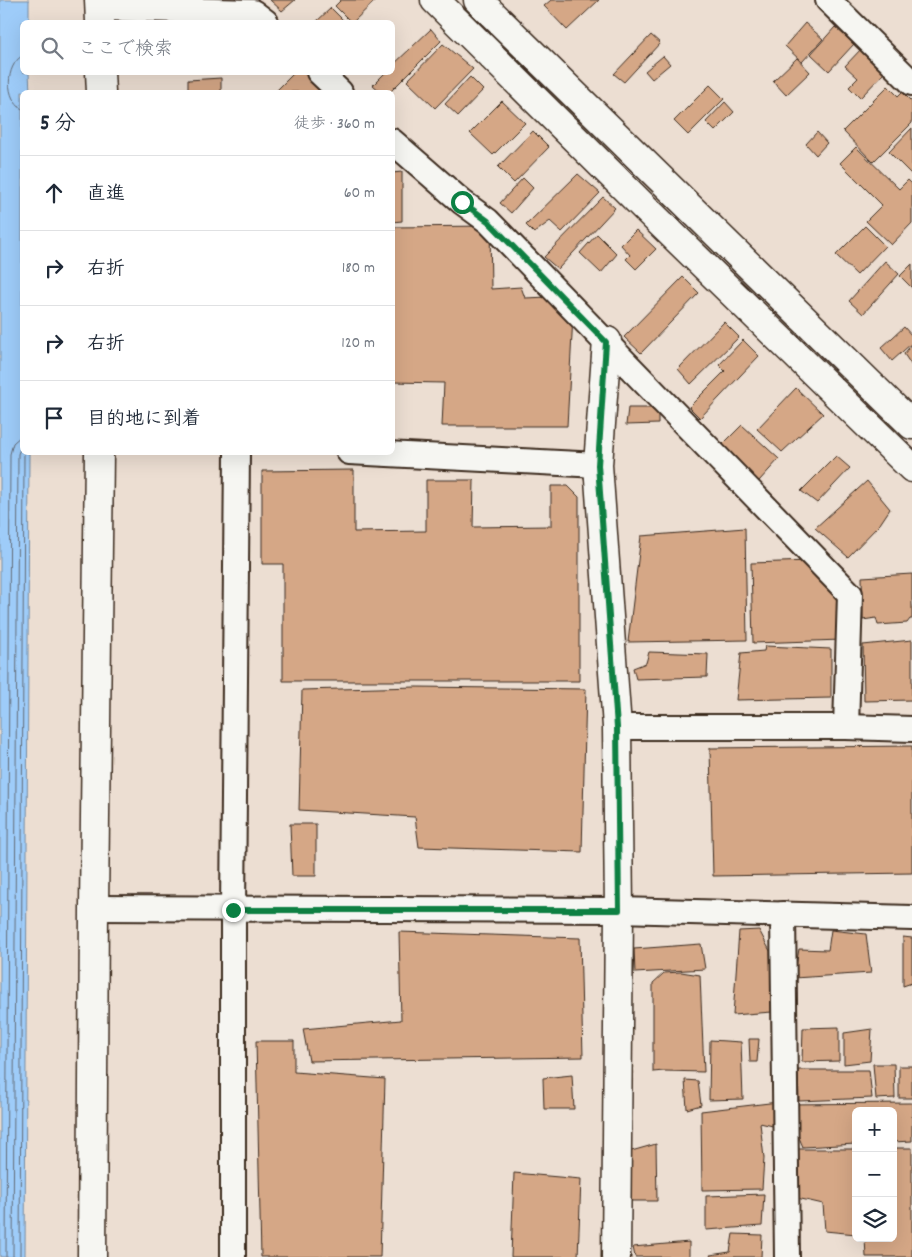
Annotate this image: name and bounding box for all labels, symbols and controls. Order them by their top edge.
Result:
search box [20,20,395,75]
icon: search [38,34,66,62]
text: ここで検索 [78,37,173,64]
text: 5 分 [40,110,76,140]
text: 徒歩 · 360 m [294,113,375,136]
icon: ahead [40,179,68,207]
text: 直進 [87,182,125,209]
text: 60 m [344,182,375,205]
route start [451,191,474,214]
icon: right [40,254,68,282]
text: 右折 [87,257,125,284]
text: 180 m [342,257,375,280]
icon: right [40,329,68,357]
text: 右折 [87,332,125,359]
text: 120 m [341,332,375,355]
icon: arrive [40,404,68,432]
text: 目的地に到着 [87,407,201,434]
route end [222,899,245,922]
map controls [852,1107,897,1242]
button: + [852,1107,897,1152]
button: − [852,1152,897,1197]
button: layers [852,1197,897,1242]

